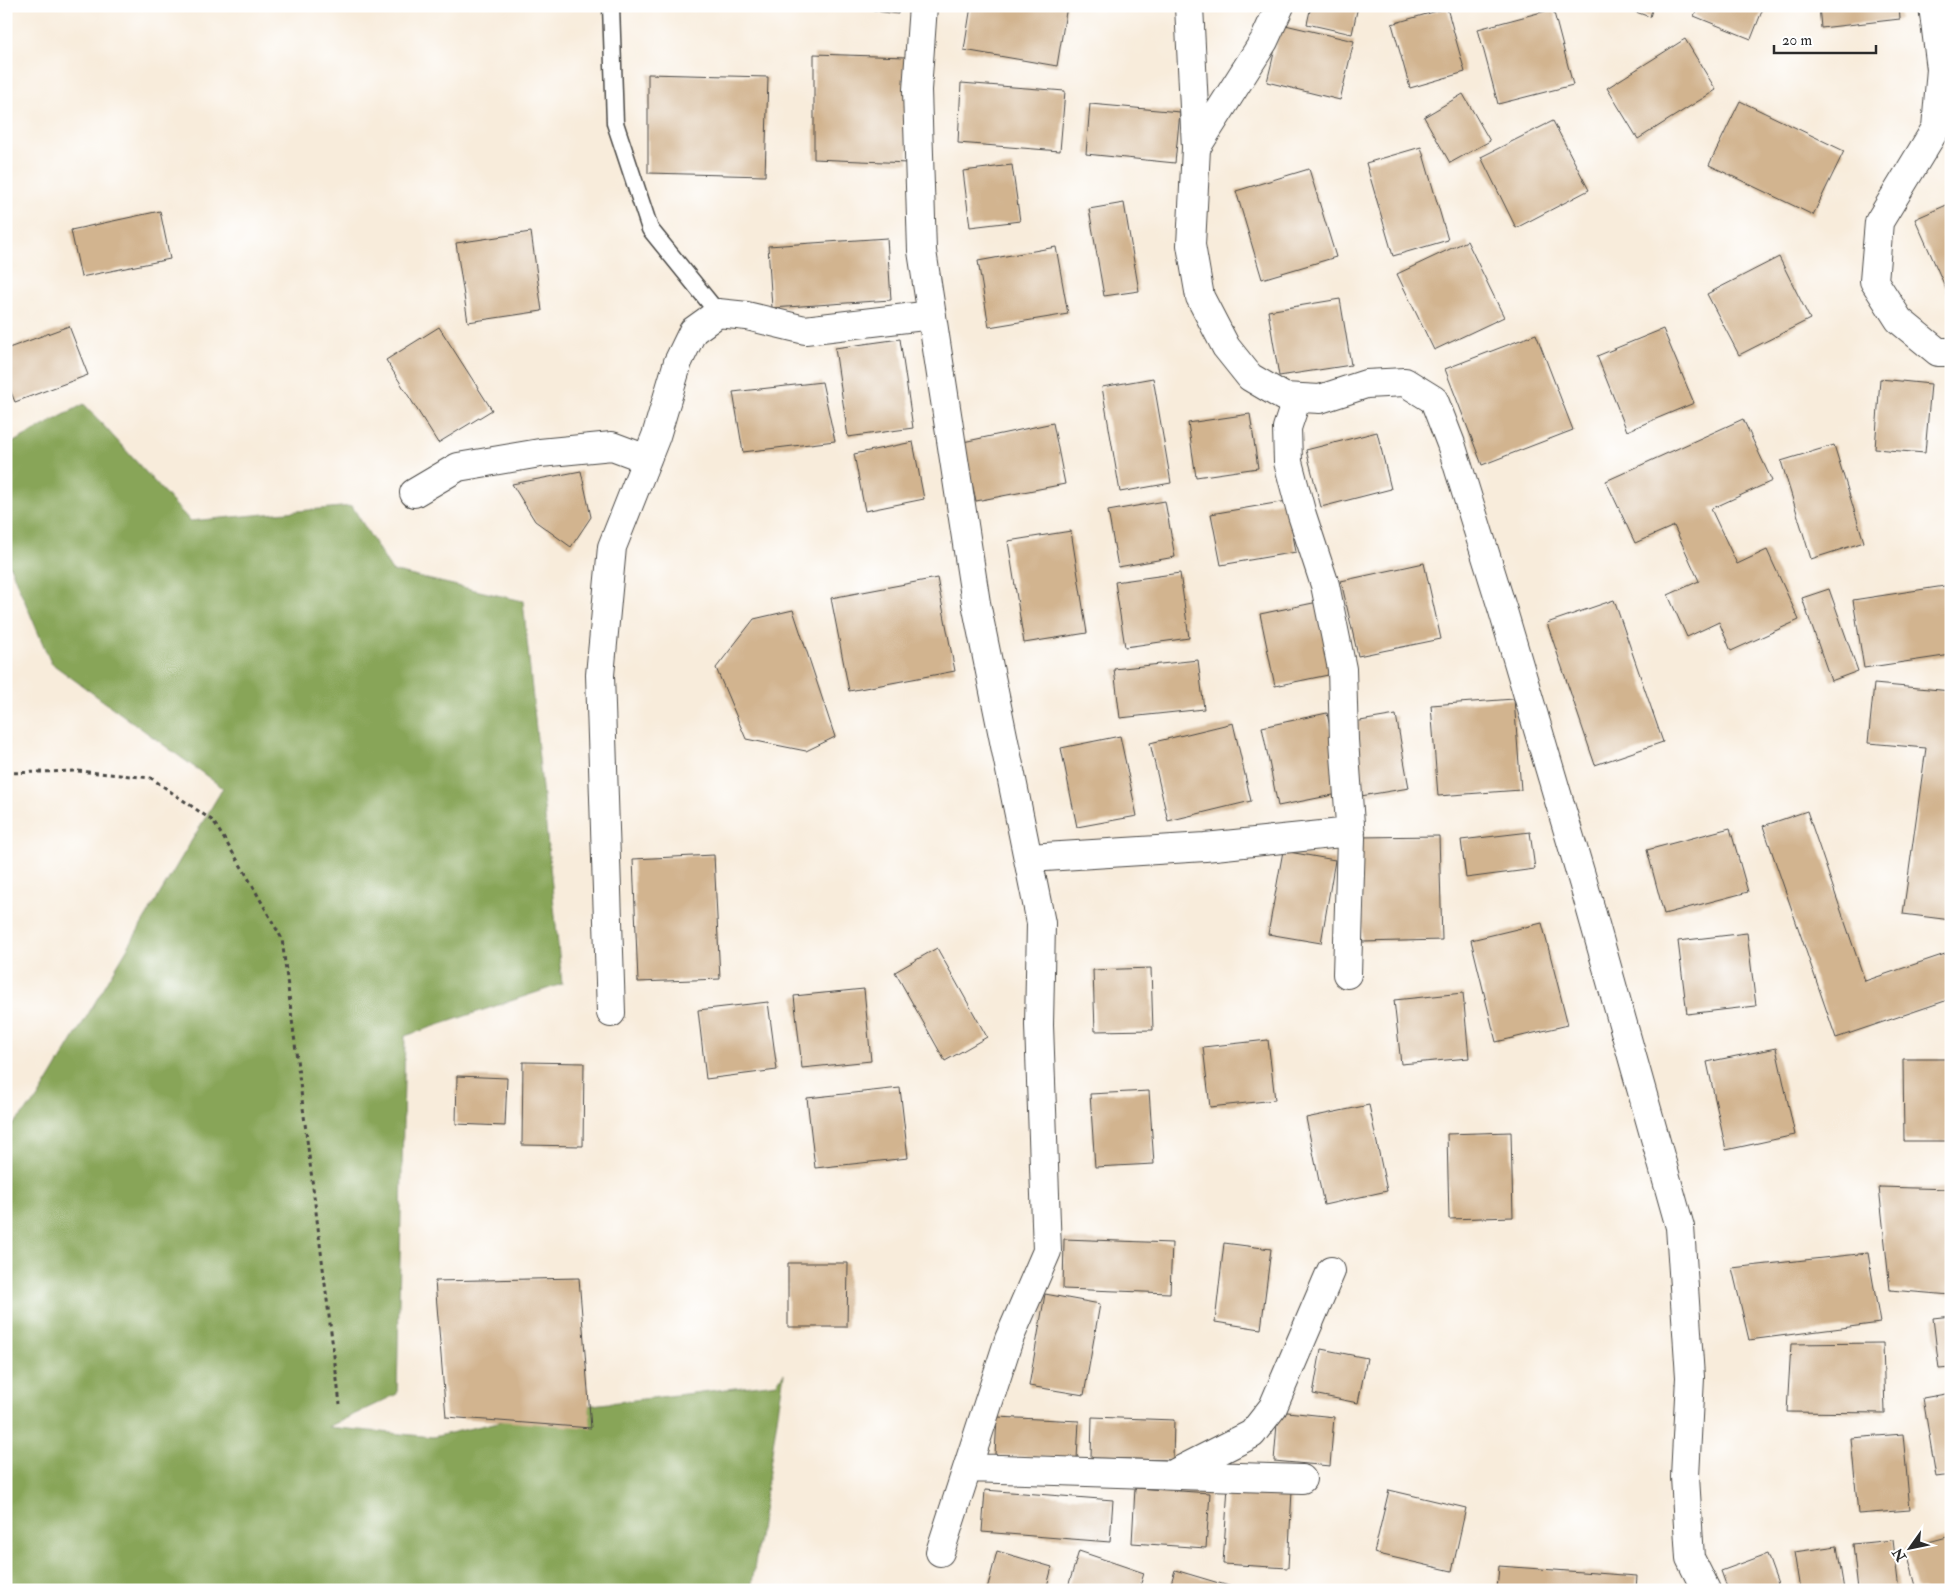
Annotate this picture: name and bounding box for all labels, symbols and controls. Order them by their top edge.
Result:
scale bar [1774,22,1877,54]
text: 20 m [1782,31,1812,50]
north arrow [1884,1524,1934,1574]
text: N [1889,1545,1911,1566]

